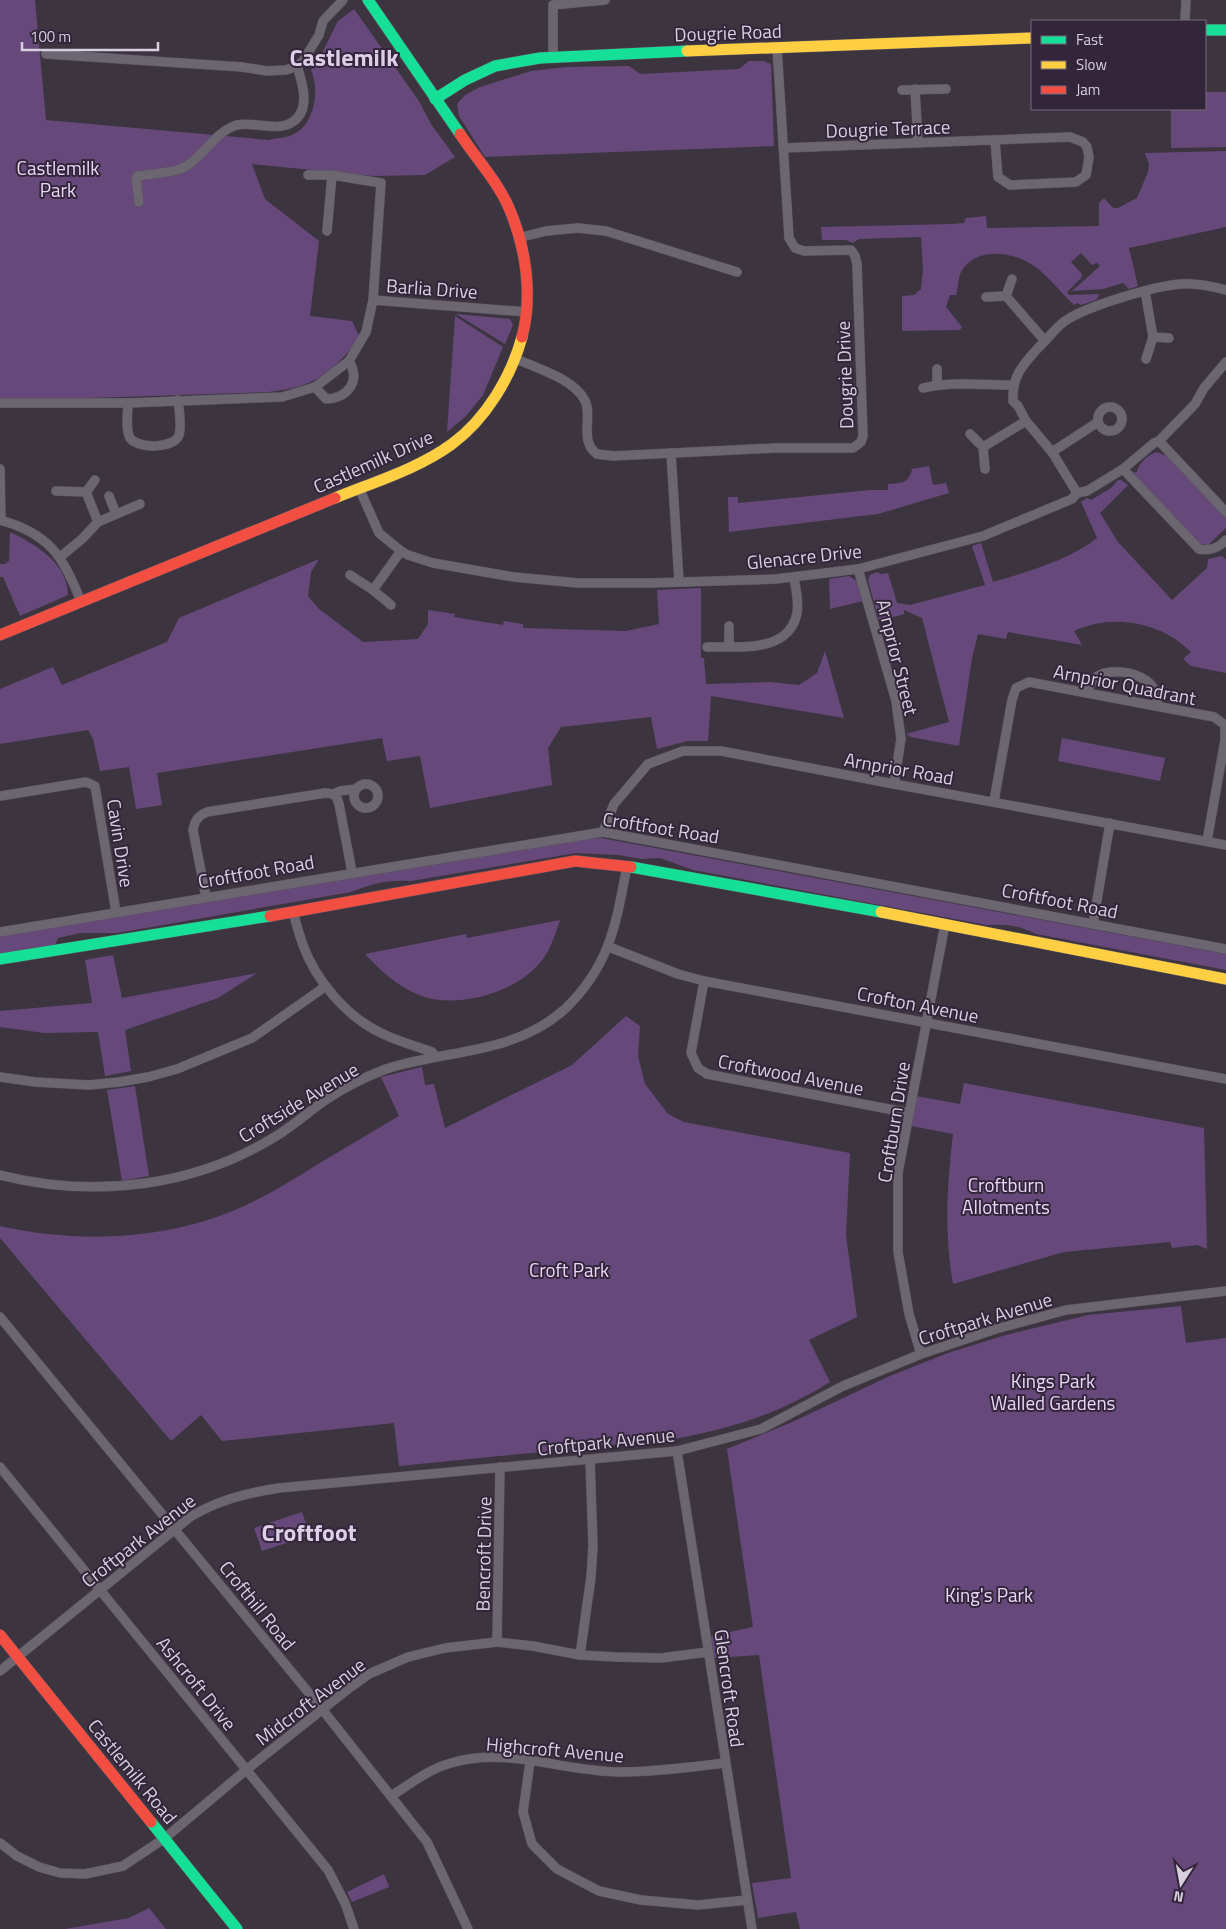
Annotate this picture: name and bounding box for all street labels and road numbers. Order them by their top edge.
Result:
street label: Dougrie Road [674,16,782,48]
street label: Dougrie Terrace [825,111,951,145]
street label: Barlia Drive [385,270,479,306]
street label: Dougrie Drive [828,320,860,430]
street label: Castlemilk Drive [308,422,438,500]
street label: Glenacre Drive [745,536,863,576]
street label: Arnprior Street [870,596,926,718]
street label: Arnprior Quadrant [1051,656,1199,712]
street label: Arnprior Road [842,744,956,792]
street label: Cavin Drive [100,797,142,889]
street label: Croftfoot Road [601,803,721,851]
street label: Croftfoot Road [196,846,316,896]
street label: Croftfoot Road [999,875,1121,925]
street label: Crofton Avenue [855,978,981,1030]
street label: Croftwood Avenue [716,1046,866,1102]
street label: Croftside Avenue [232,1055,364,1149]
street label: Croftburn Drive [869,1059,917,1185]
street label: Croftpark Avenue [915,1284,1055,1352]
street label: Croftpark Avenue [536,1419,676,1463]
street label: Croftpark Avenue [75,1486,201,1594]
street label: Bencroft Drive [467,1496,499,1612]
street label: Crofthill Road [213,1554,303,1656]
street label: Glencroft Road [707,1627,753,1749]
street label: Ashcroft Drive [150,1630,244,1736]
street label: Midcroft Avenue [249,1650,371,1752]
street label: Castlemilk Road [81,1712,185,1830]
street label: Highcroft Avenue [485,1729,625,1769]

